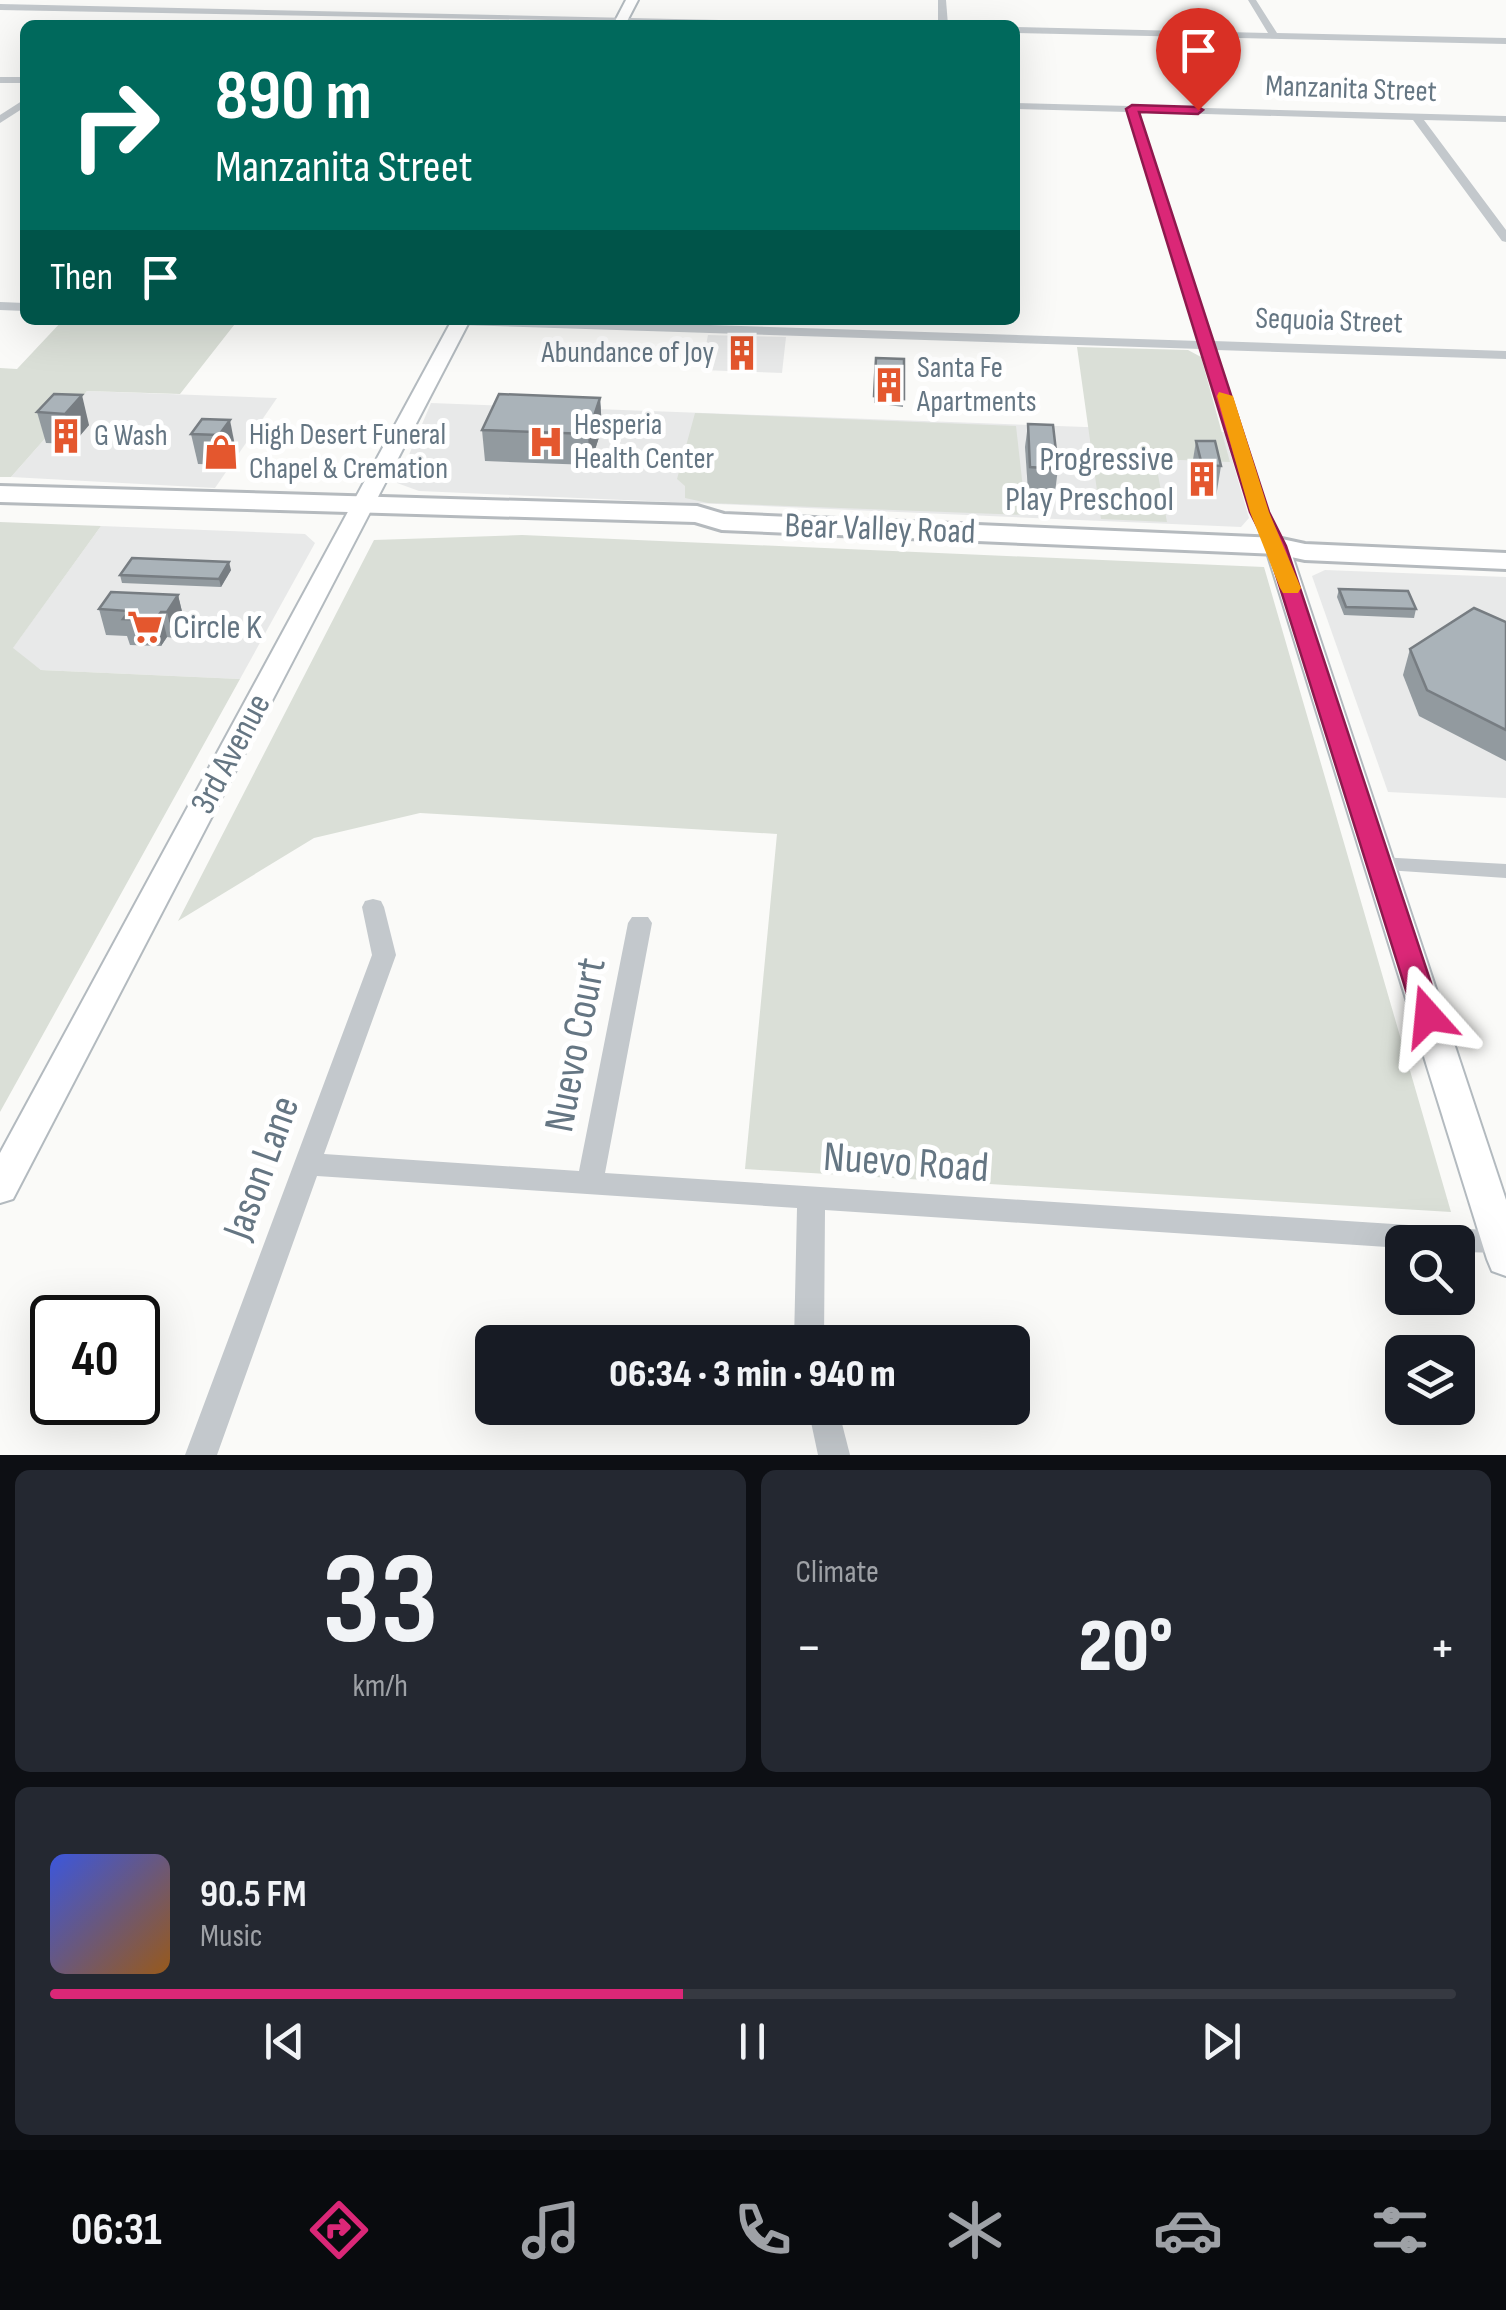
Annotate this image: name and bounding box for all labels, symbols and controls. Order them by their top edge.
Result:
pin [1156,8,1241,111]
icon: arrive [1171,23,1226,78]
text: 890 m [215,55,372,139]
icon: right [50,60,180,190]
street label: Manzanita Street [1265,68,1437,110]
text: Manzanita Street [215,140,472,195]
icon: arrive [133,250,188,305]
text: Then [50,255,113,300]
street label: Sequoia Street [1255,300,1403,342]
building icon: Abundance of Joy [723,334,761,372]
place label: Abundance of Joy [541,335,714,371]
place label: Santa Fe Apartments [916,350,1037,420]
building icon: Santa Fe Apartments [870,366,908,404]
place label: Hesperia Health Center [574,407,715,477]
building icon: G Wash [47,417,85,455]
place label: High Desert Funeral Chapel & Cremation [249,417,448,487]
place label: G Wash [94,418,168,454]
hospital icon: Hesperia Health Center [527,423,565,461]
shop icon: High Desert Funeral Chapel & Cremation [202,433,240,471]
place label: Progressive Play Preschool [1005,438,1174,521]
building icon: Progressive Play Preschool [1183,460,1221,498]
street label: Bear Valley Road [784,504,976,554]
place label: Circle K [173,606,262,649]
supermarket icon: Circle K [126,608,164,646]
street label: 3rd Avenue [182,687,280,821]
street label: Nuevo Court [534,954,618,1136]
position arrow [1376,964,1480,1068]
street label: Jason Lane [212,1089,311,1247]
street label: Nuevo Road [822,1132,990,1194]
map controls [1385,1225,1475,1425]
button: search [1385,1225,1475,1315]
speed limit sign: 40 [30,1295,160,1425]
button: layers [1385,1335,1475,1425]
text: 06:34 · 3 min · 940 m [609,1352,896,1397]
text: 33 [322,1524,439,1680]
text: Climate [796,1553,879,1592]
text: 20° [1079,1602,1173,1693]
text: − [796,1615,822,1682]
text: + [1429,1615,1456,1682]
text: km/h [353,1667,408,1706]
text: 90.5 FM [200,1872,306,1917]
text: Music [200,1917,263,1956]
icon: previous [257,2014,312,2069]
icon: pause [725,2014,780,2069]
icon: next [1194,2014,1249,2069]
icon: directions [304,2195,374,2265]
icon: music [516,2195,586,2265]
icon: phone [728,2195,798,2265]
icon: climate [940,2195,1010,2265]
icon: car [1153,2195,1223,2265]
icon: filters [1365,2195,1435,2265]
text: 06:31 [71,2203,162,2258]

